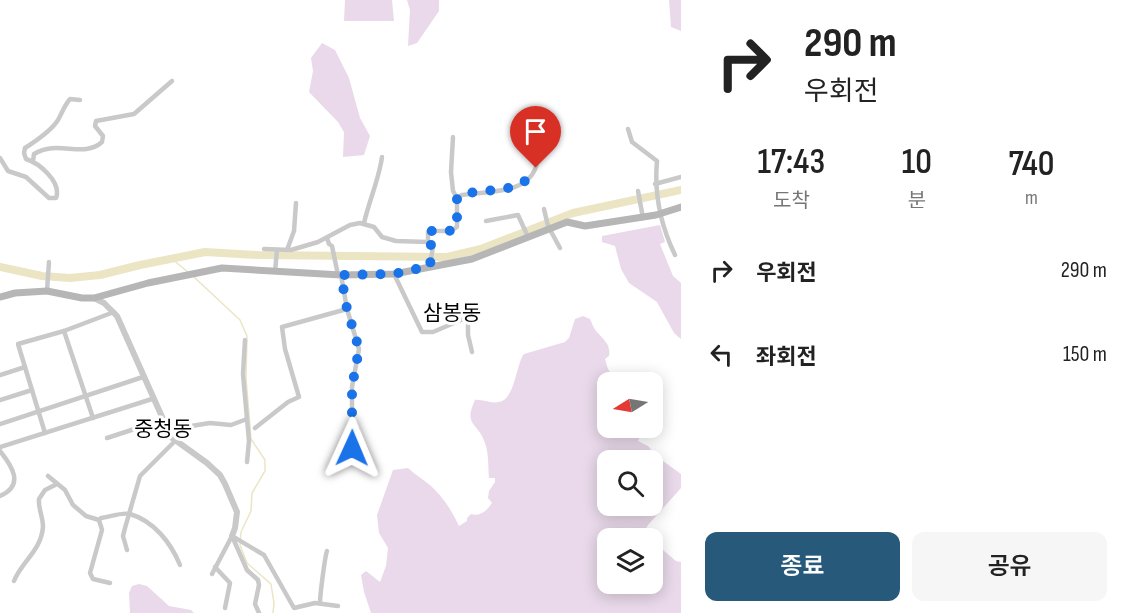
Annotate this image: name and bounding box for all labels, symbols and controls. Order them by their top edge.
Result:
text: 290 m [804,18,897,69]
icon: right [705,24,783,102]
text: 우회전 [804,76,879,108]
pin [510,106,561,168]
icon: arrive [519,115,552,148]
text: 17:43 [758,141,825,184]
text: 10 [902,141,932,184]
text: 740 [1009,143,1054,186]
text: m [1025,186,1038,210]
text: 도착 [773,189,810,213]
text: 분 [908,189,926,213]
icon: right [705,254,738,287]
text: 290 m [1061,257,1107,284]
text: 우회전 [756,260,817,287]
district label: 삼봉동 [423,301,481,326]
icon: left [705,338,738,371]
text: 150 m [1063,341,1107,368]
text: 좌회전 [756,344,817,371]
north arrow [597,372,663,438]
map controls [597,372,663,594]
position arrow [320,416,384,480]
district label: 중청동 [134,417,192,442]
button: search [597,450,663,516]
button: layers [597,528,663,594]
button: 종료 [705,532,900,601]
button: 공유 [912,532,1107,601]

